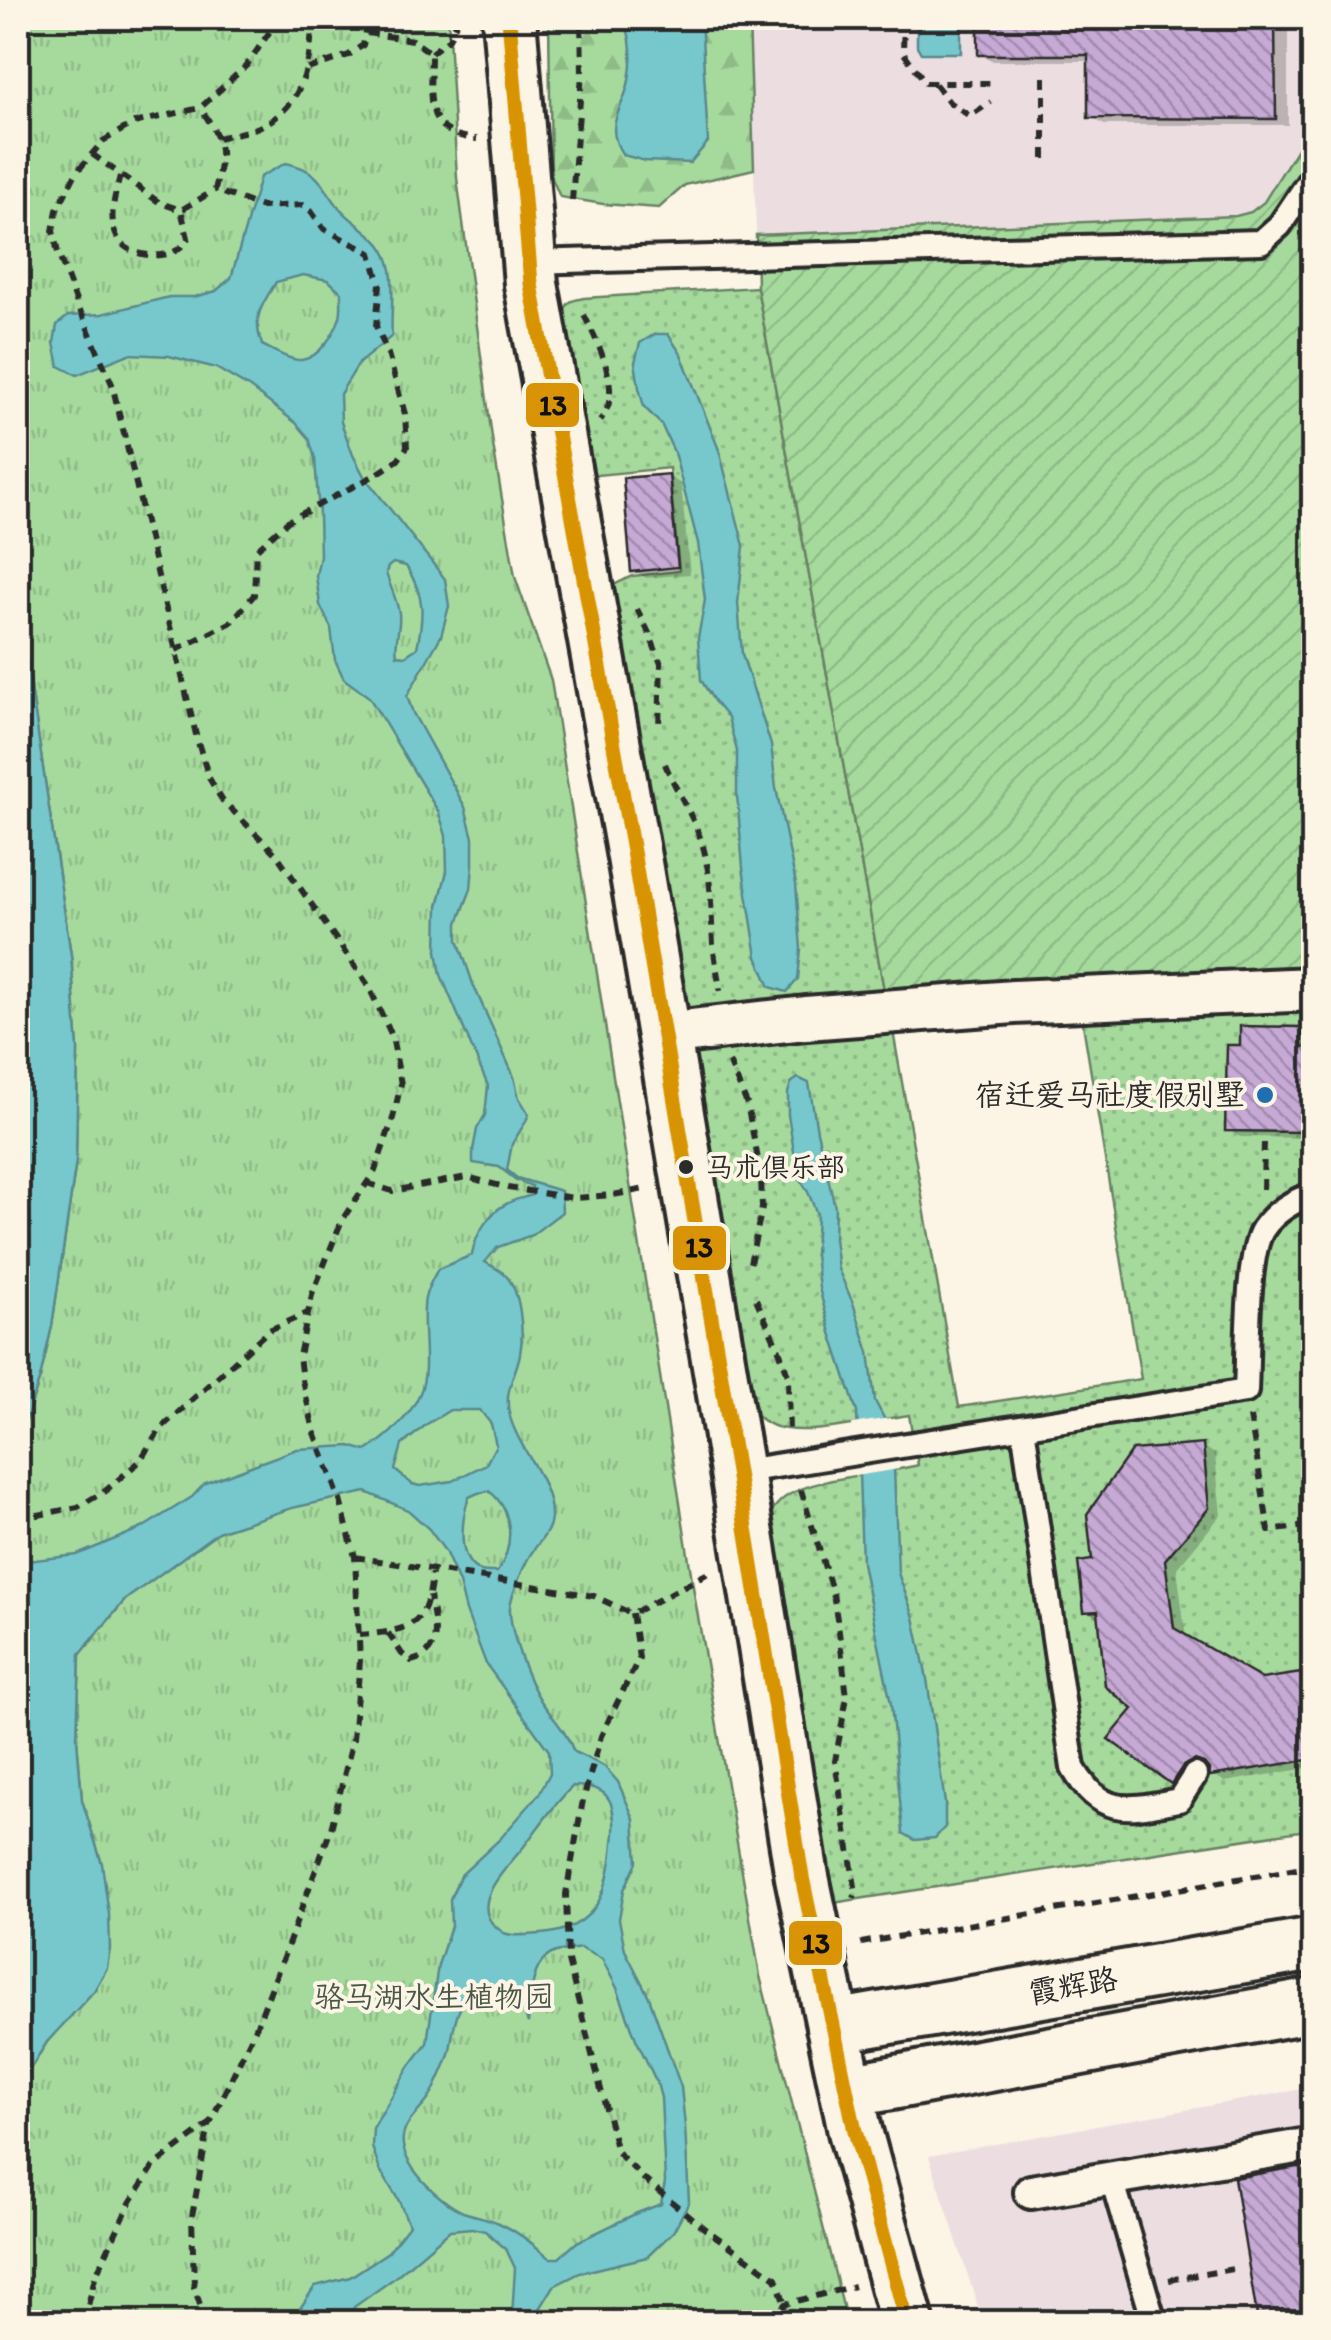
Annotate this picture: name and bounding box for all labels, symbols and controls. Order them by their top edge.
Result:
line badge: 13 [524,381,581,429]
text: 13 [539,388,567,422]
place label: 宿迁爱马社度假别墅 [975,1076,1245,1113]
marker: 宿迁爱马社度假别墅 [1254,1084,1276,1106]
place label: 马术俱乐部 [705,1150,845,1184]
marker: 马术俱乐部 [676,1157,696,1177]
line badge: 13 [671,1224,728,1272]
text: 13 [685,1230,713,1264]
line badge: 13 [787,1919,844,1967]
text: 13 [802,1926,830,1960]
street label: 霞辉路 [1025,1959,1120,2012]
park label: 骆马湖水生植物园 [314,1978,554,2015]

